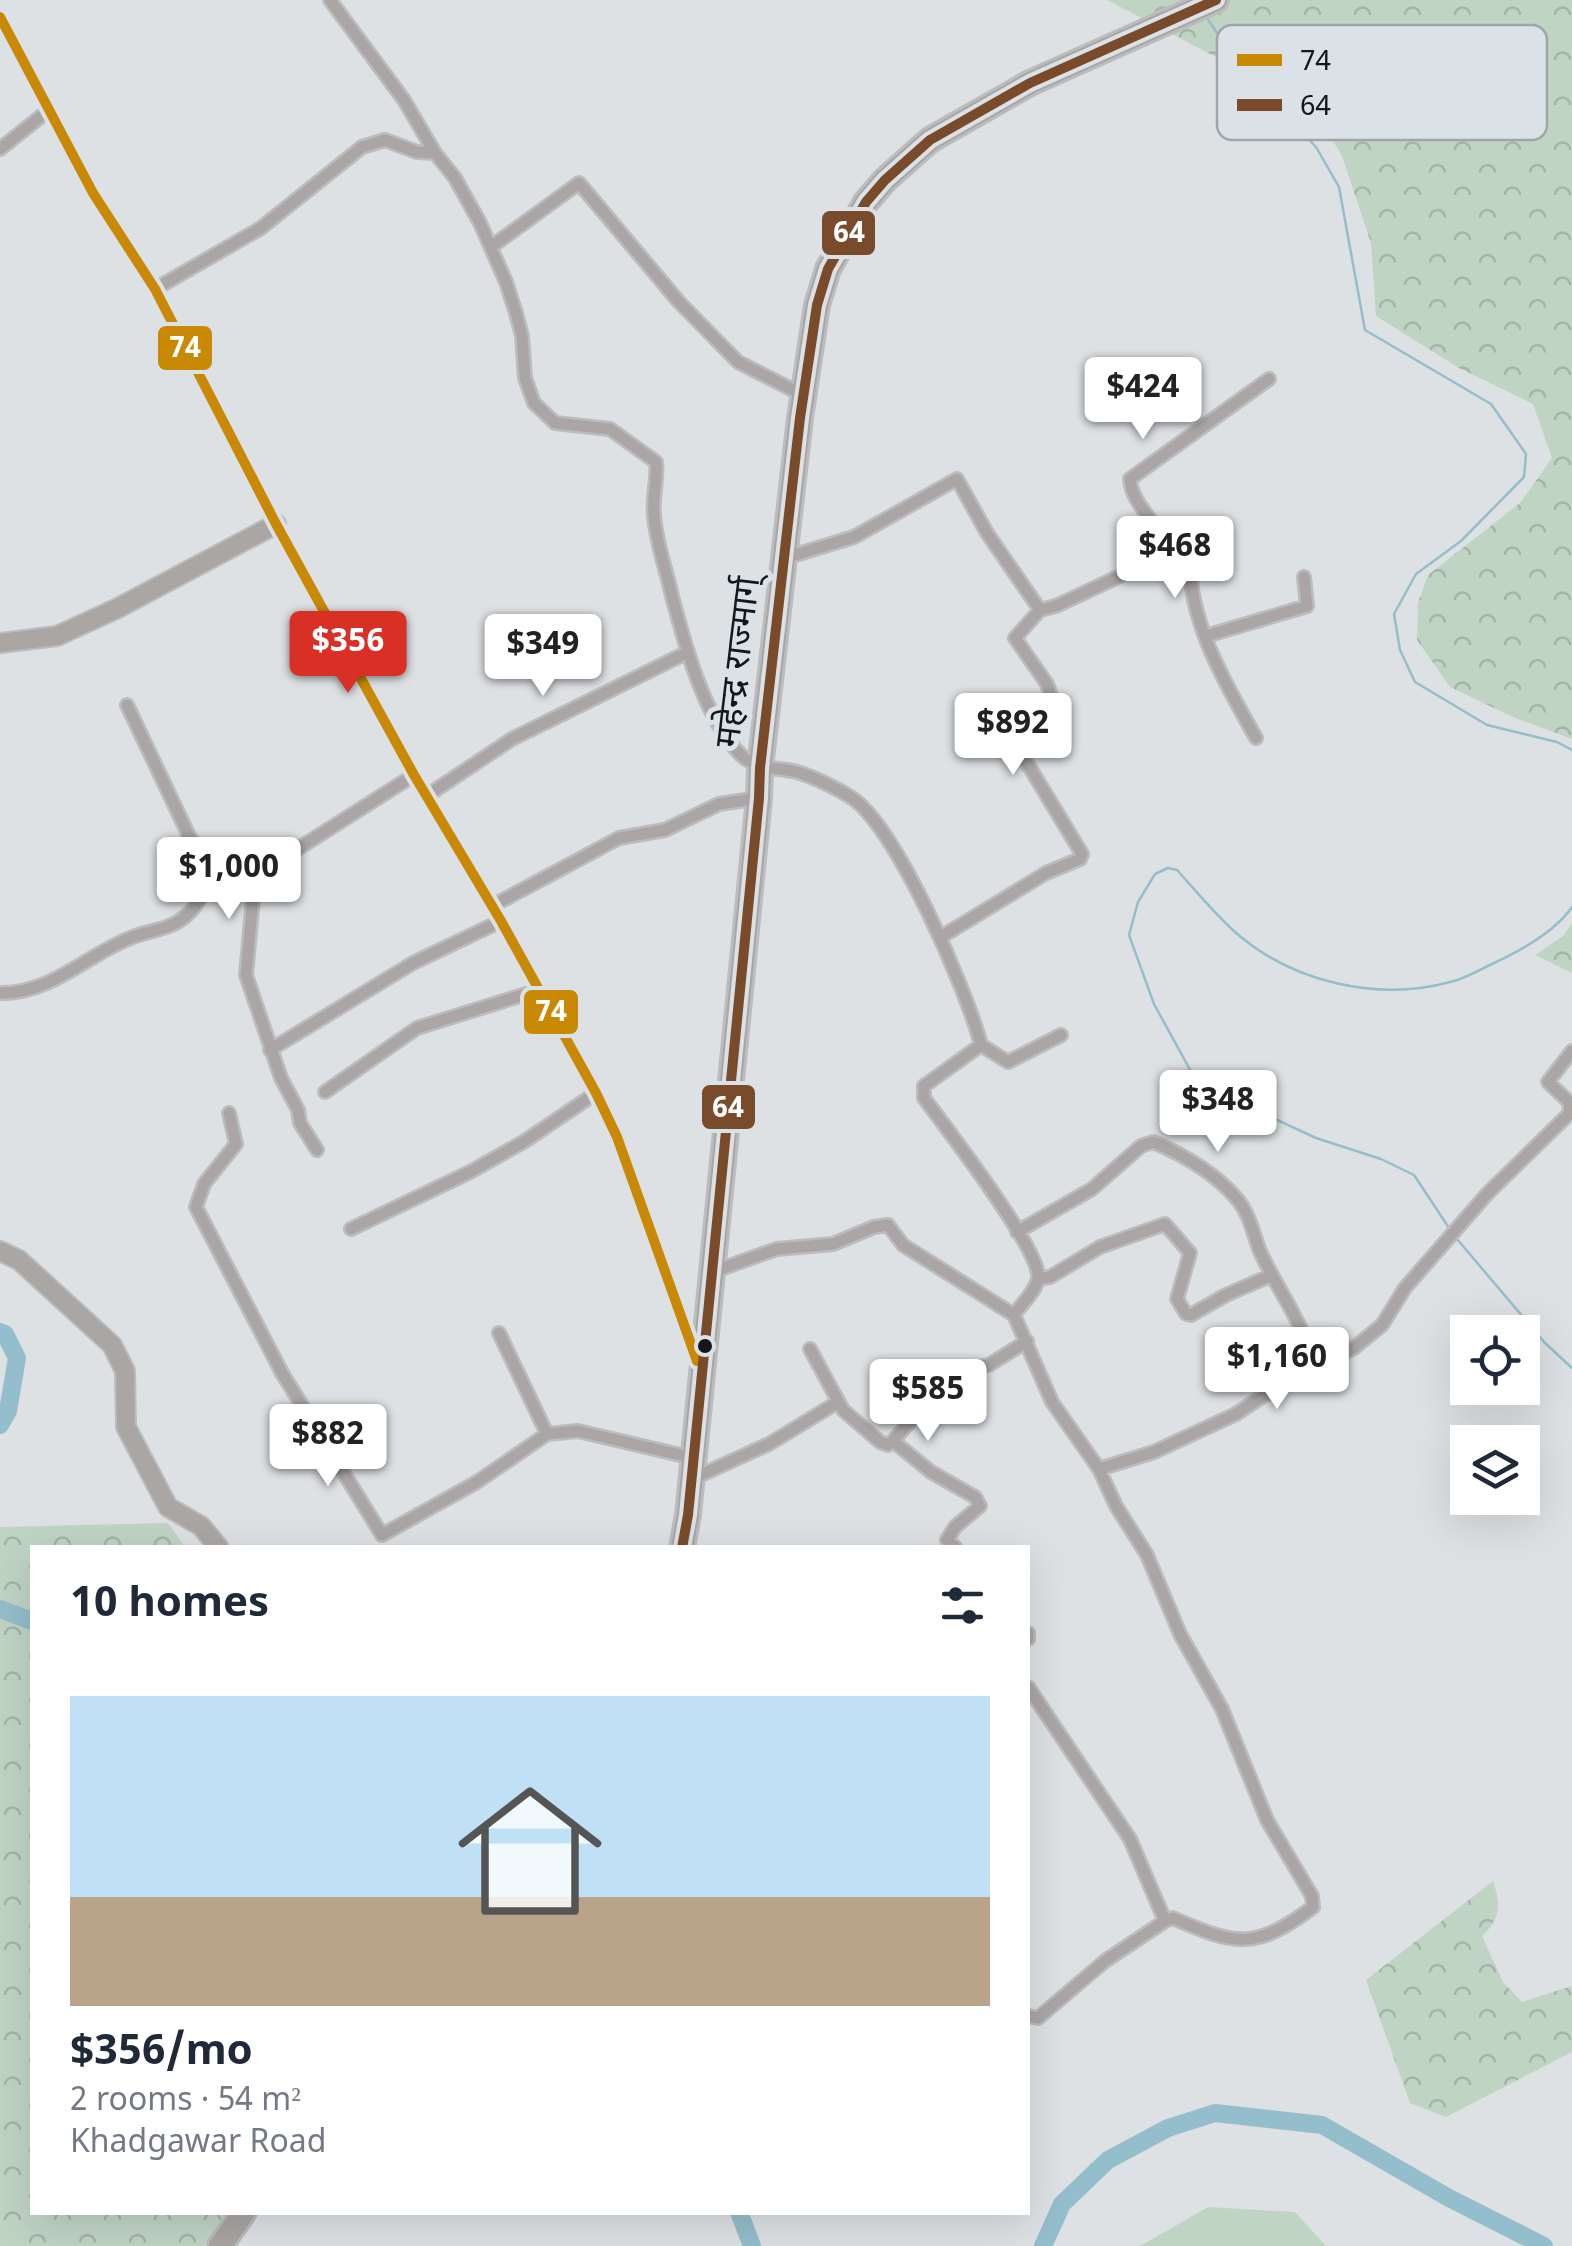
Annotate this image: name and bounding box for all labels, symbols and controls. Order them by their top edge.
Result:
legend [1217,25,1547,140]
text: 74 [1300,45,1331,81]
text: 64 [1300,90,1331,126]
line badge: 64 [820,209,877,257]
text: 64 [833,217,865,253]
line badge: 74 [156,324,214,372]
text: 74 [169,332,201,368]
pin: $424 [1084,357,1202,442]
text: $424 [1107,368,1179,410]
pin: $468 [1116,516,1234,601]
text: $468 [1139,527,1211,569]
street label: महेन्द्र राज्मार्ग् [707,570,774,750]
pin: $356 [289,611,407,696]
pin: $349 [484,614,602,699]
text: $356 [312,622,384,664]
text: $349 [507,625,579,667]
pin: $892 [954,693,1072,778]
text: $892 [977,704,1049,746]
pin: $1,000 [148,837,310,922]
text: $1,000 [179,848,279,890]
line badge: 74 [522,988,580,1036]
text: 74 [535,996,567,1032]
pin: $348 [1159,1070,1277,1155]
text: $348 [1182,1081,1254,1123]
line badge: 64 [700,1083,757,1131]
text: 64 [712,1092,744,1128]
map controls [1450,1315,1540,1515]
button: locate [1450,1315,1540,1405]
pin: $1,160 [1196,1327,1358,1412]
unlabelled marker [695,1336,715,1356]
text: $1,160 [1227,1338,1327,1380]
pin: $585 [869,1359,987,1444]
text: $585 [892,1370,964,1412]
pin: $882 [269,1404,387,1489]
text: $882 [292,1415,364,1457]
button: layers [1450,1425,1540,1515]
text: 10 homes [70,1578,269,1633]
icon: filters [935,1578,990,1633]
icon: home [440,1761,620,1941]
text: $356/mo [70,2026,253,2081]
text: 2 rooms · 54 m² [70,2081,301,2123]
text: Khadgawar Road [70,2123,326,2165]

